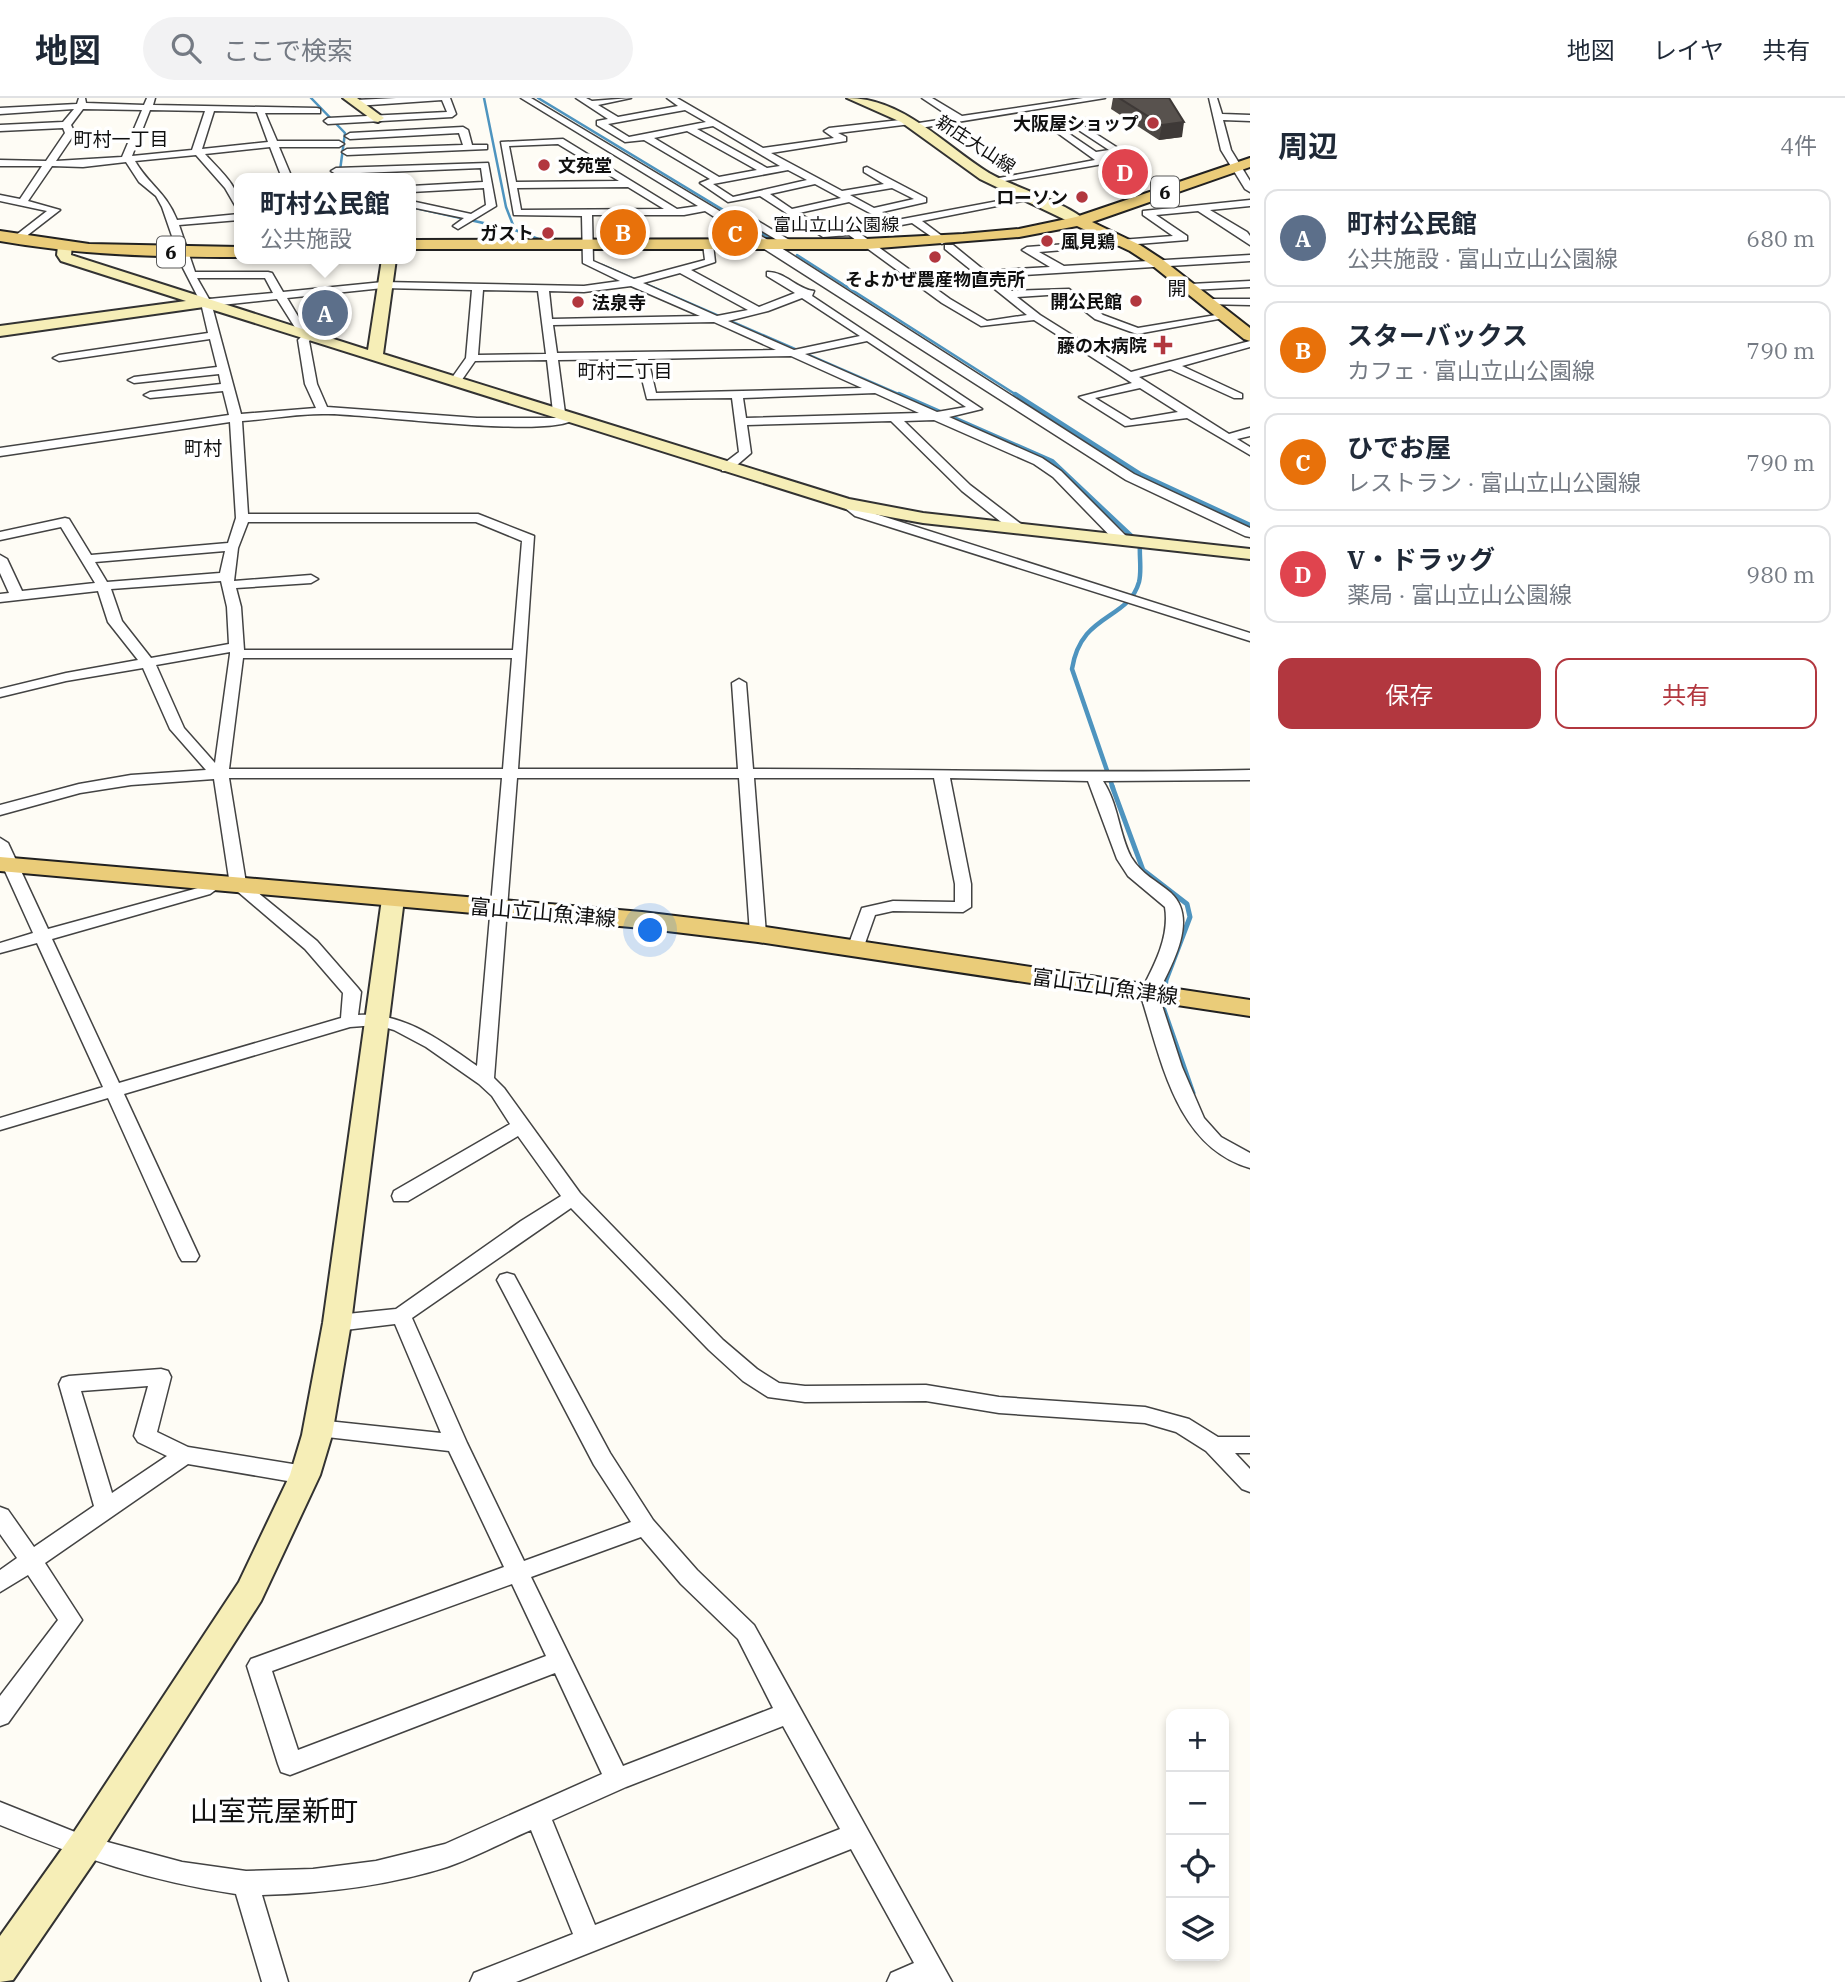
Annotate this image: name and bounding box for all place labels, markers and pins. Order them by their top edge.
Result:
place label: 大阪屋ショップ [1013,112,1139,135]
marker: 大阪屋ショップ [1145,115,1161,131]
pin: D [1102,146,1148,198]
place label: 文苑堂 [558,154,612,177]
marker: 文苑堂 [536,157,552,173]
place label: ローソン [996,186,1068,209]
marker: ローソン [1074,189,1090,205]
pin: B [600,206,646,258]
pin: C [712,207,758,259]
place label: ガスト [480,222,534,245]
marker: ガスト [540,225,556,241]
place label: 風見鶏 [1061,230,1115,253]
marker: 風見鶏 [1039,233,1055,249]
marker: そよかぜ農産物直売所 [927,249,943,265]
place label: そよかぜ農産物直売所 [845,268,1025,291]
pin: A [302,287,348,339]
place label: 開公民館 [1050,290,1122,313]
place label: 法泉寺 [592,291,646,314]
marker: 開公民館 [1128,293,1144,309]
marker: 法泉寺 [570,294,586,310]
place label: 藤の木病院 [1057,334,1147,357]
marker: 藤の木病院 [1153,335,1173,355]

